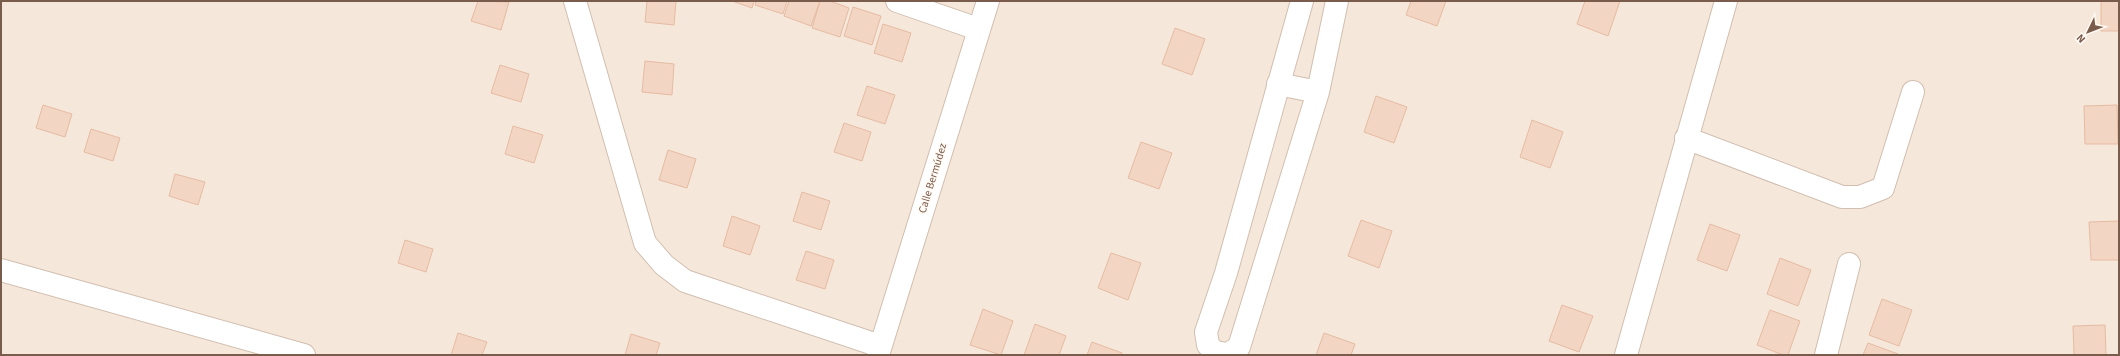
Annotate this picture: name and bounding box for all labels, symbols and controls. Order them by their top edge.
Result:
north arrow [2068,12,2108,52]
text: N [2073,31,2089,46]
street label: Calle Bermúdez [915,141,950,215]

